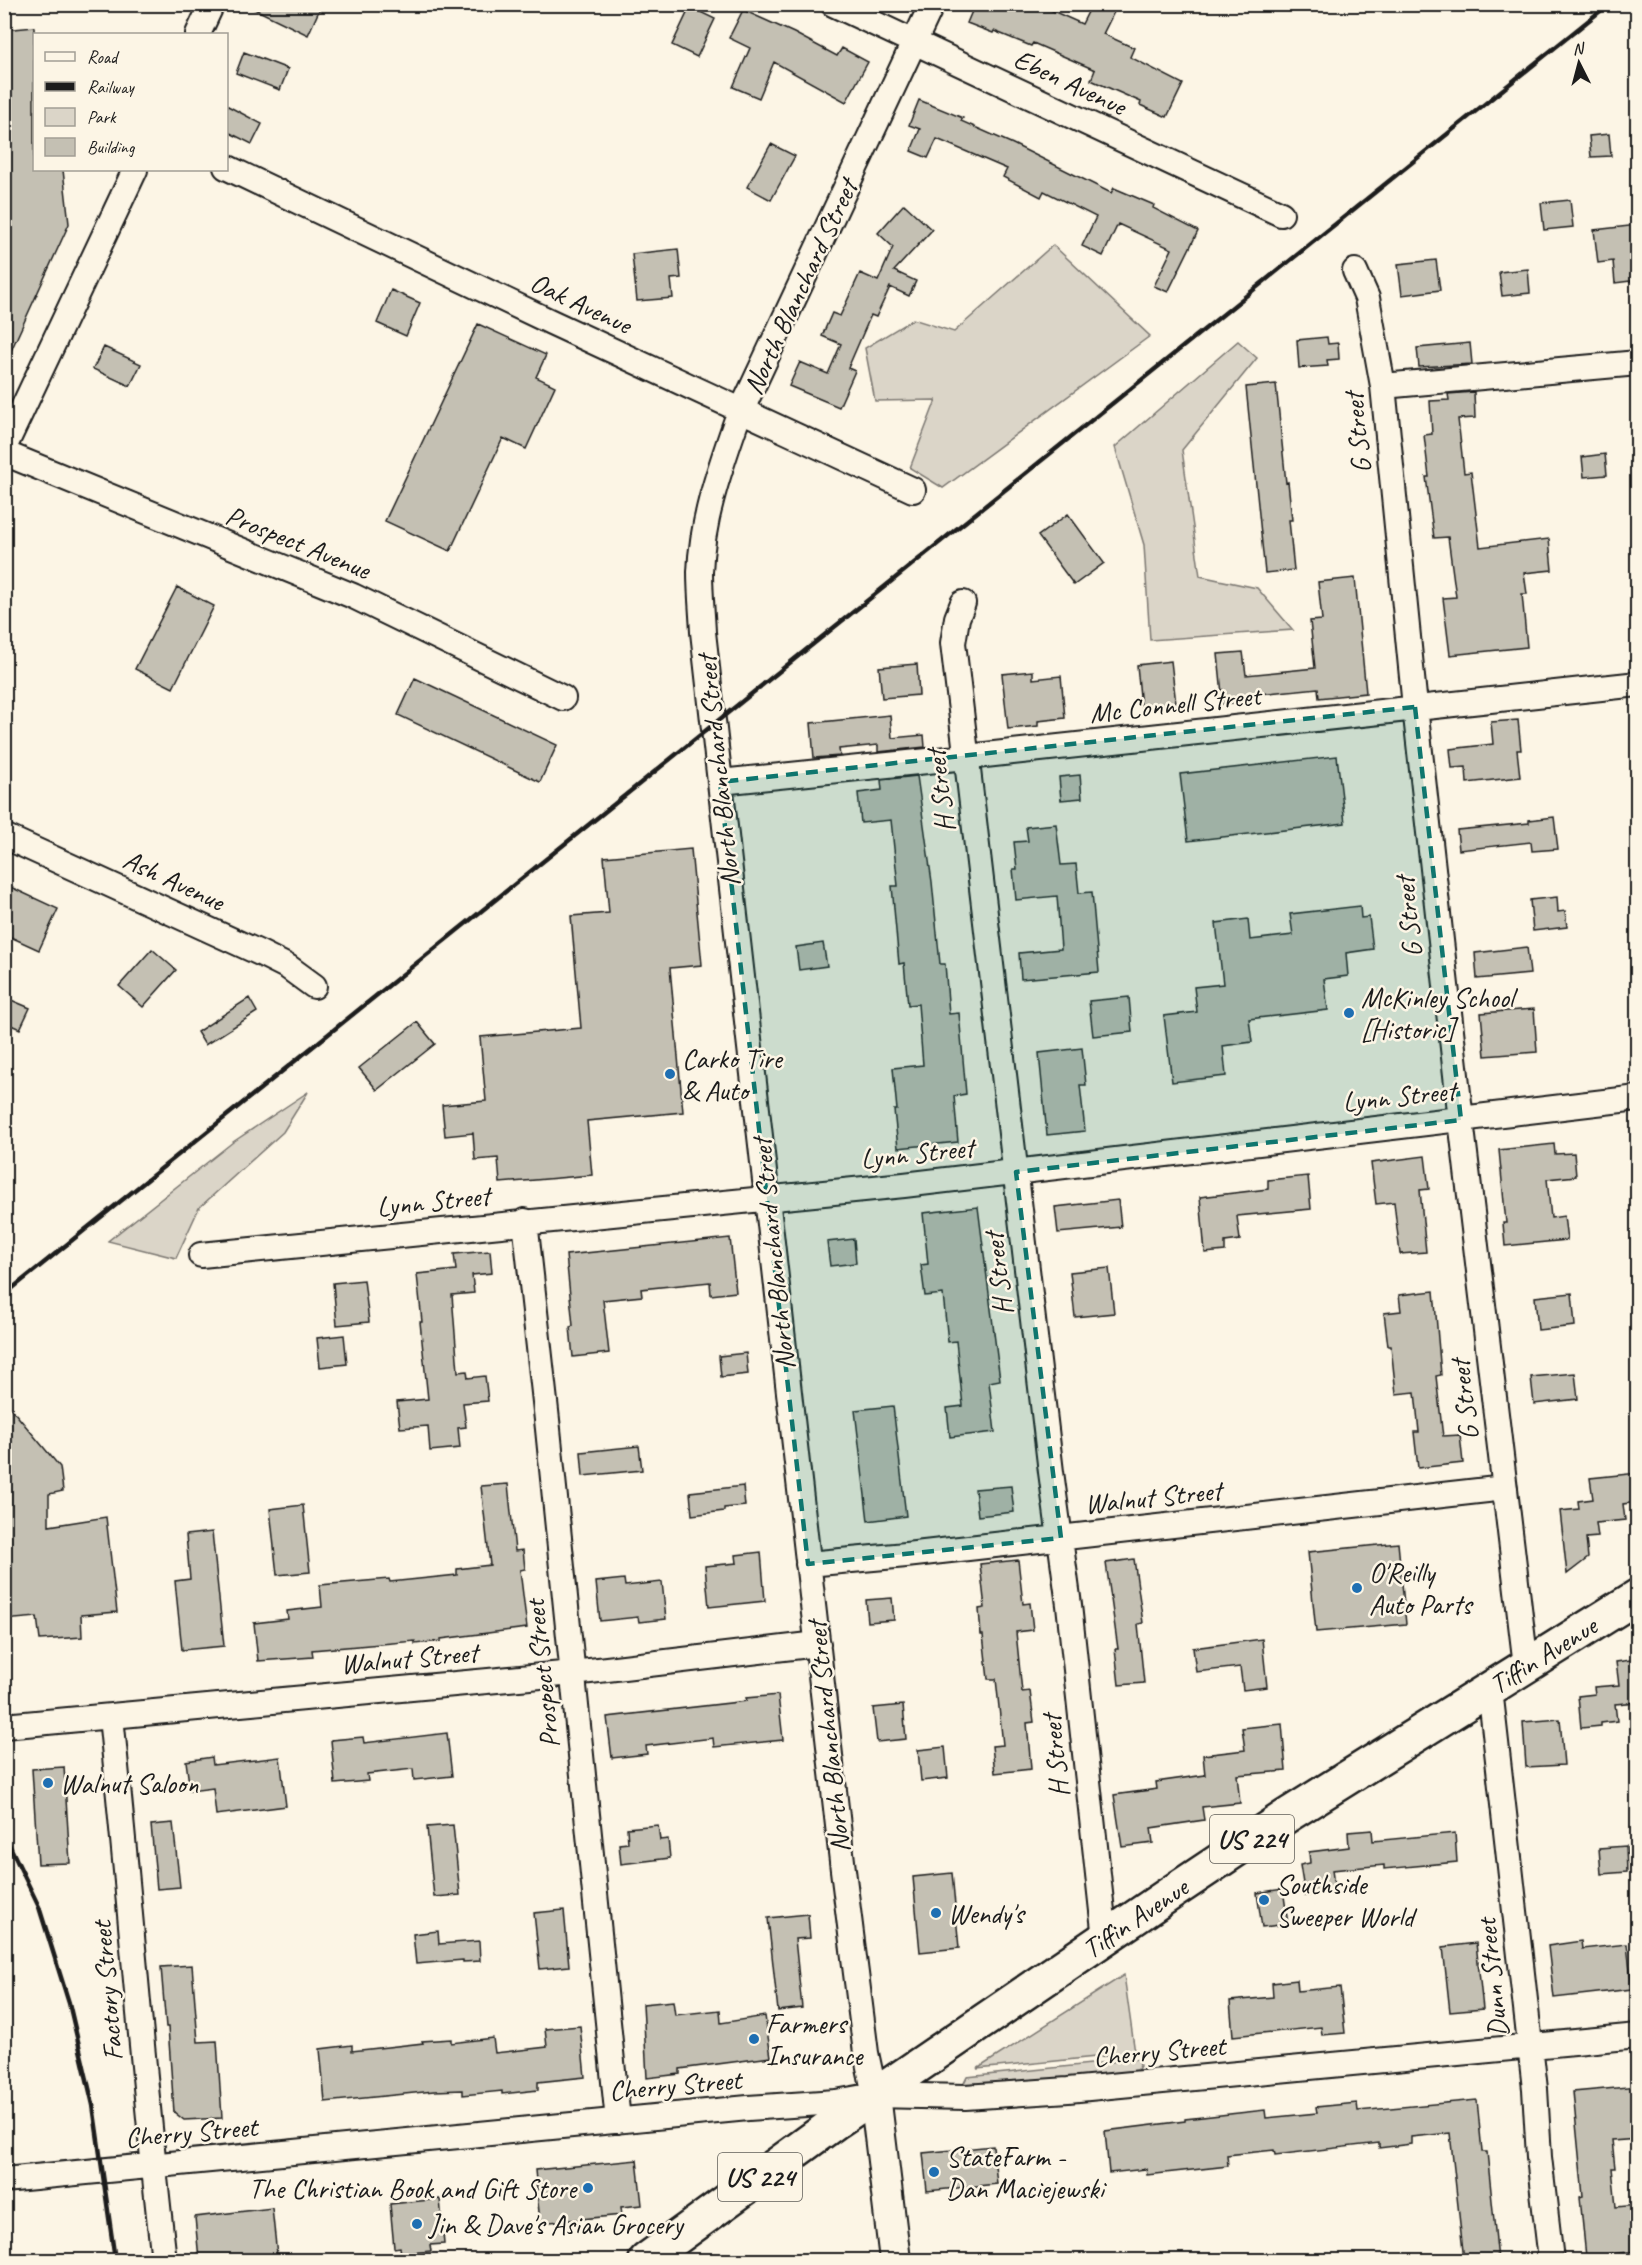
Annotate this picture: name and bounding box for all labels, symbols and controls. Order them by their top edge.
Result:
legend [33,33,228,171]
north arrow [1549,33,1609,93]
text: N [1572,38,1587,60]
street label: Eben Avenue [1008,41,1133,124]
text: Road [87,46,120,68]
text: Railway [87,76,135,98]
text: Park [87,106,117,128]
text: Building [87,136,136,158]
street label: North Blanchard Street [735,171,867,400]
street label: Oak Avenue [525,264,639,342]
street label: G Street [1335,387,1379,475]
street label: Prospect Avenue [221,497,377,587]
street label: North Blanchard Street [688,650,748,889]
street label: Mc Connell Street [1088,677,1265,730]
street label: H Street [917,744,962,834]
street label: Ash Avenue [118,841,232,919]
street label: G Street [1386,871,1430,959]
place label: McKinley School [Historic] [1361,980,1519,1047]
marker: McKinley School [Historic] [1342,1006,1356,1020]
place label: Carko Tire & Auto [682,1041,784,1108]
marker: Carko Tire & Auto [663,1067,677,1081]
street label: Lynn Street [1341,1072,1461,1119]
street label: Lynn Street [859,1129,979,1176]
street label: North Blanchard Street [743,1133,803,1372]
street label: Lynn Street [375,1177,495,1224]
street label: H Street [975,1227,1020,1317]
street label: G Street [1441,1354,1486,1442]
street label: Walnut Street [1083,1472,1227,1522]
place label: O'Reilly Auto Parts [1369,1555,1474,1622]
marker: O'Reilly Auto Parts [1350,1581,1364,1595]
street label: Prospect Street [517,1596,567,1750]
street label: Tiffin Avenue [1483,1607,1605,1702]
street label: North Blanchard Street [798,1616,858,1855]
street label: Walnut Street [339,1634,483,1681]
street label: H Street [1033,1709,1077,1799]
place label: Walnut Saloon [60,1766,199,1801]
marker: Walnut Saloon [41,1776,55,1790]
road number: US 224 [1210,1815,1294,1863]
place label: Southside Sweeper World [1276,1867,1418,1934]
street label: Tiffin Avenue [1075,1869,1196,1966]
marker: Southside Sweeper World [1257,1893,1271,1907]
place label: Wendy's [948,1896,1026,1931]
marker: Wendy's [929,1906,943,1920]
street label: Dunn Street [1468,1914,1516,2039]
street label: Factory Street [83,1917,131,2062]
place label: Farmers Insurance [766,2006,864,2073]
street label: Cherry Street [1092,2028,1229,2074]
marker: Farmers Insurance [747,2032,761,2046]
street label: Cherry Street [608,2062,745,2108]
street label: Cherry Street [124,2109,261,2155]
place label: StateFarm - Dan Maciejewski [946,2139,1107,2206]
road number: US 224 [718,2153,802,2201]
marker: StateFarm - Dan Maciejewski [927,2165,941,2179]
place label: The Christian Book and Gift Store [249,2171,578,2206]
marker: The Christian Book and Gift Store [581,2181,595,2195]
place label: Jin & Dave's Asian Grocery [427,2207,685,2242]
marker: Jin & Dave's Asian Grocery [410,2217,424,2231]

